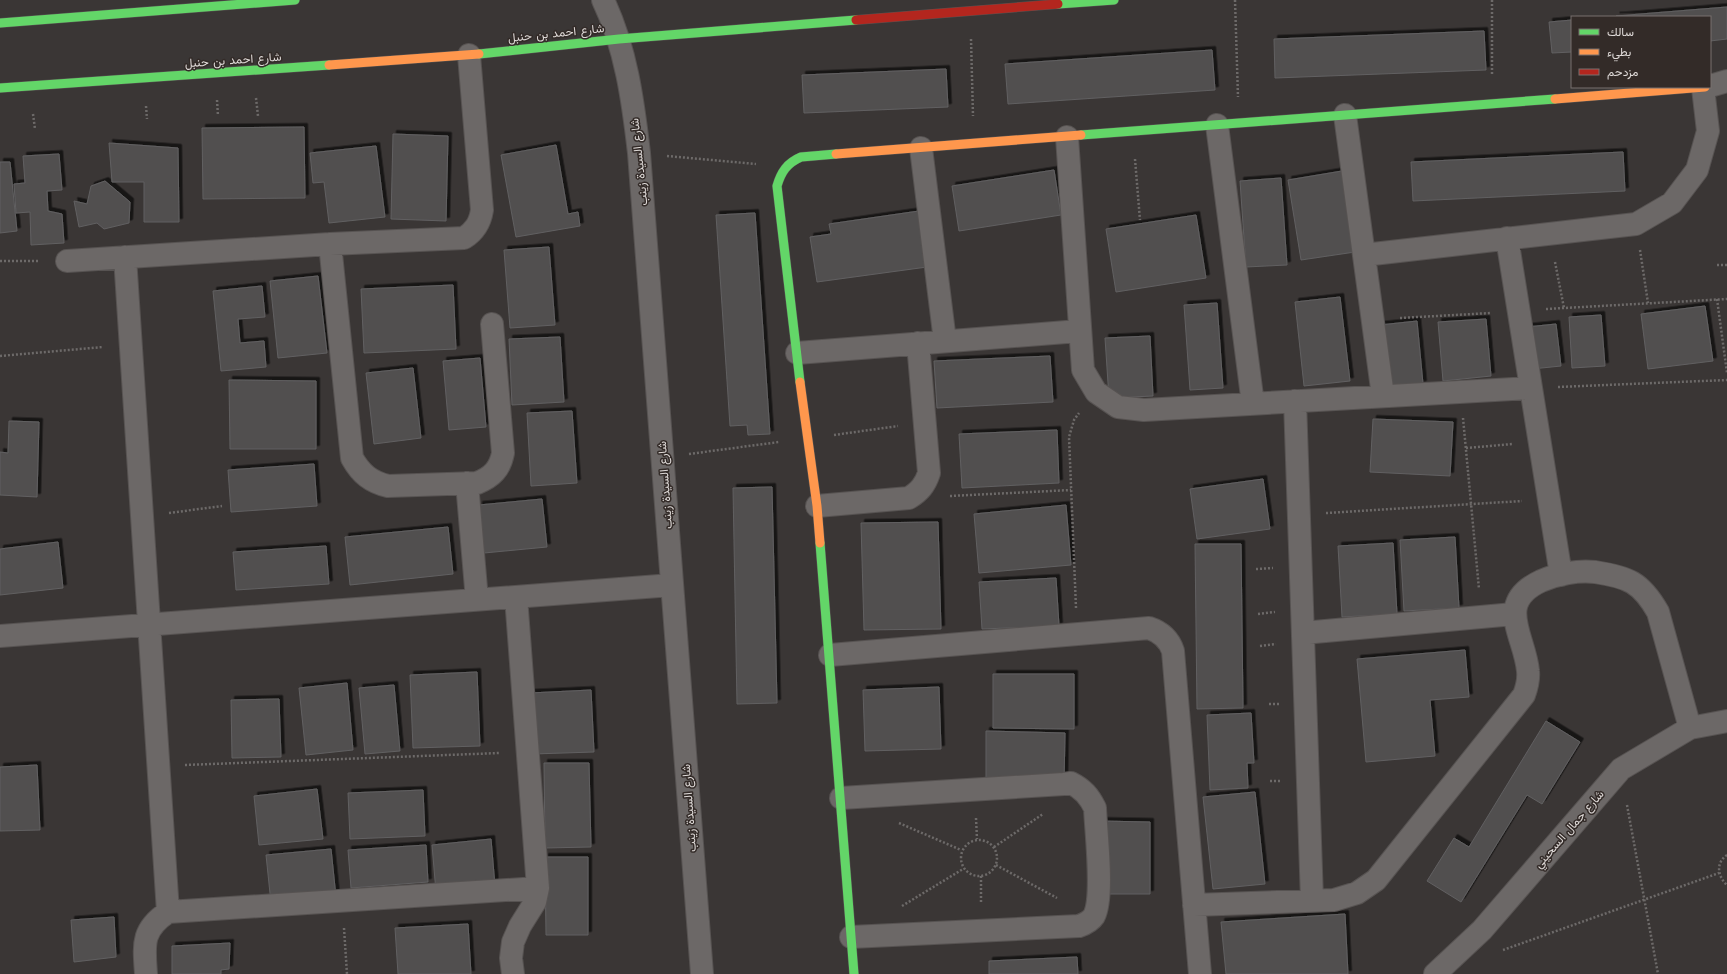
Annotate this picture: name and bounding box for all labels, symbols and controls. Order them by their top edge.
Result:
legend [1571,16,1711,88]
street label: شارع احمد بن حنبل [507,21,605,47]
text: سالك [1607,25,1634,39]
text: بطيء [1607,45,1631,62]
street label: شارع احمد بن حنبل [184,50,282,72]
text: مزدحم [1607,65,1638,80]
street label: شارع السيدة زينب [627,117,653,207]
street label: شارع السيدة زينب [655,440,677,529]
street label: شارع السيدة زينب [679,763,701,852]
street label: شارع جمال السحيني [1531,787,1609,873]

